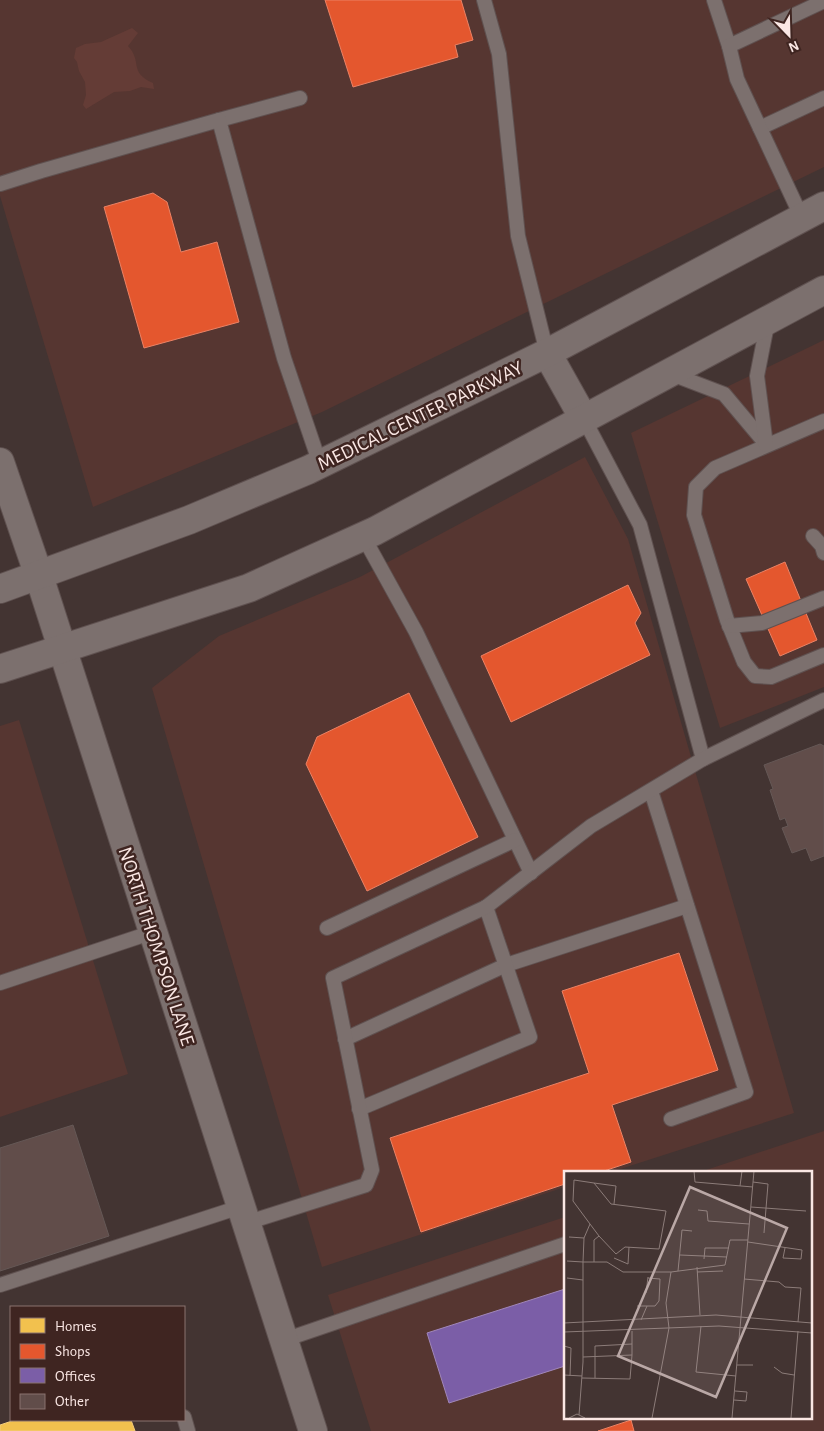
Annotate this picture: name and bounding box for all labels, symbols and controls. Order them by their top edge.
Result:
north arrow [764,10,814,60]
text: N [786,38,801,54]
street label: MEDICAL CENTER PARKWAY [315,357,527,474]
street label: NORTH THOMPSON LANE [114,845,198,1048]
inset map [564,1171,812,1418]
legend [10,1306,185,1421]
text: Homes [55,1319,97,1334]
text: Shops [55,1344,90,1359]
text: Offices [55,1369,96,1384]
text: Other [55,1394,89,1409]

